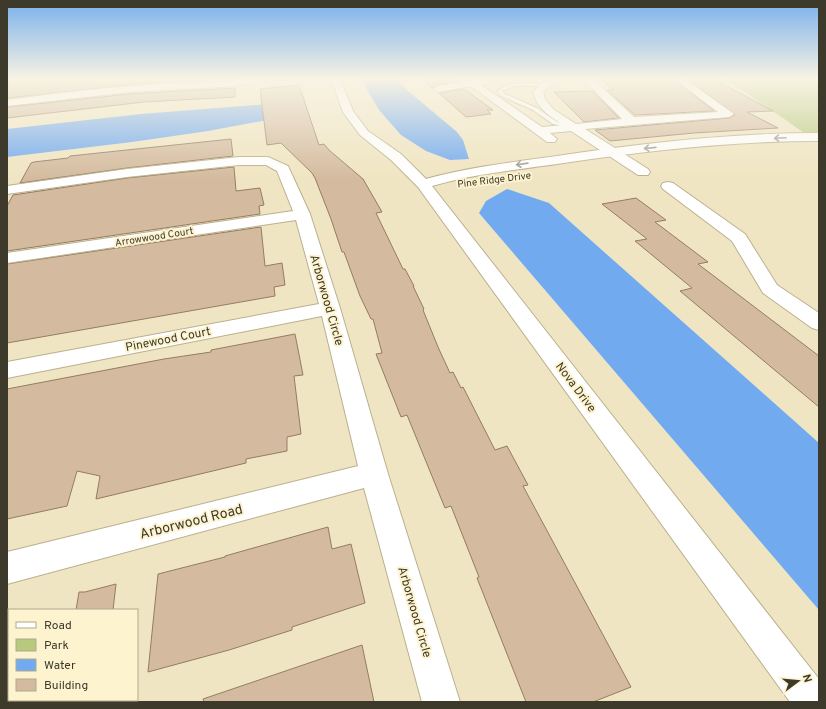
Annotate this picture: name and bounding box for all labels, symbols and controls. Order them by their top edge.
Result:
one-way arrow [774,134,787,141]
one-way arrow [644,144,657,151]
one-way arrow [515,160,528,168]
street label: Pine Ridge Drive [457,170,532,191]
street label: Arrowwood Court [114,225,194,250]
street label: Arborwood Circle [305,253,347,347]
street label: Pinewood Court [124,324,212,356]
street label: Nova Drive [551,359,599,416]
street label: Arborwood Road [138,501,245,543]
street label: Arborwood Circle [393,565,435,659]
legend [8,609,138,701]
text: Road [44,618,72,634]
text: Park [44,638,69,654]
text: Water [44,658,76,674]
north arrow [778,661,818,701]
text: N [799,673,814,684]
text: Building [44,678,88,694]

